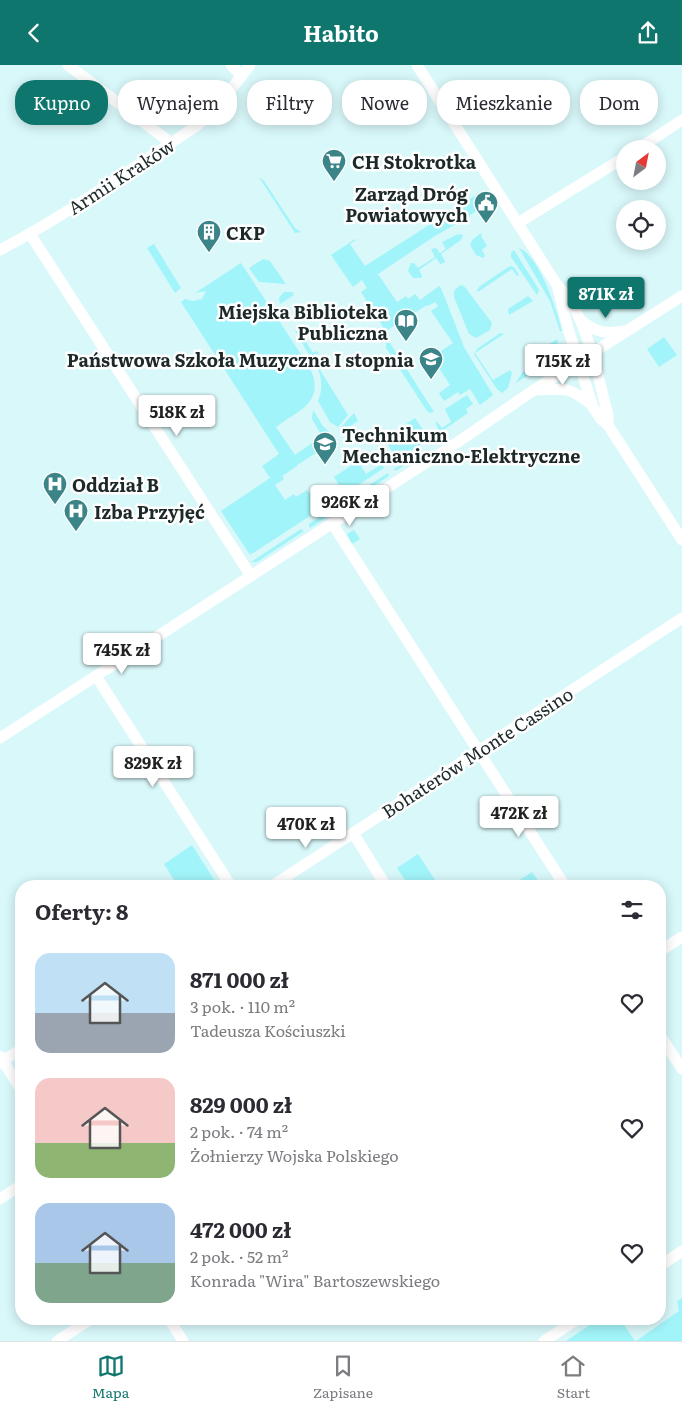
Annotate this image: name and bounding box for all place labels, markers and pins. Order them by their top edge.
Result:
supermarket icon: CH Stokrotka [321,148,347,182]
place label: CH Stokrotka [352,148,477,175]
place label: Zarząd Dróg Powiatowych [345,180,469,228]
public building icon: Zarząd Dróg Powiatowych [473,190,499,224]
building icon: CKP [196,219,222,253]
place label: CKP [226,219,265,246]
pin: 871K zł [560,277,652,319]
place label: Miejska Biblioteka Publiczna [218,298,389,346]
library icon: Miejska Biblioteka Publiczna [393,308,419,342]
pin: 715K zł [517,343,609,386]
place label: Państwowa Szkoła Muzyczna I stopnia [67,346,415,373]
school or university icon: Państwowa Szkoła Muzyczna I stopnia [418,346,444,380]
pin: 518K zł [131,395,223,437]
place label: Technikum Mechaniczno-Elektryczne [342,421,581,469]
school or university icon: Technikum Mechaniczno-Elektryczne [312,431,338,465]
hospital icon: Oddział B [42,471,68,505]
place label: Oddział B [72,471,159,498]
pin: 926K zł [304,485,396,527]
hospital icon: Izba Przyjęć [63,498,89,532]
place label: Izba Przyjęć [94,498,205,525]
pin: 745K zł [76,633,168,675]
pin: 829K zł [107,745,199,788]
pin: 472K zł [473,795,565,838]
pin: 470K zł [260,807,352,849]

